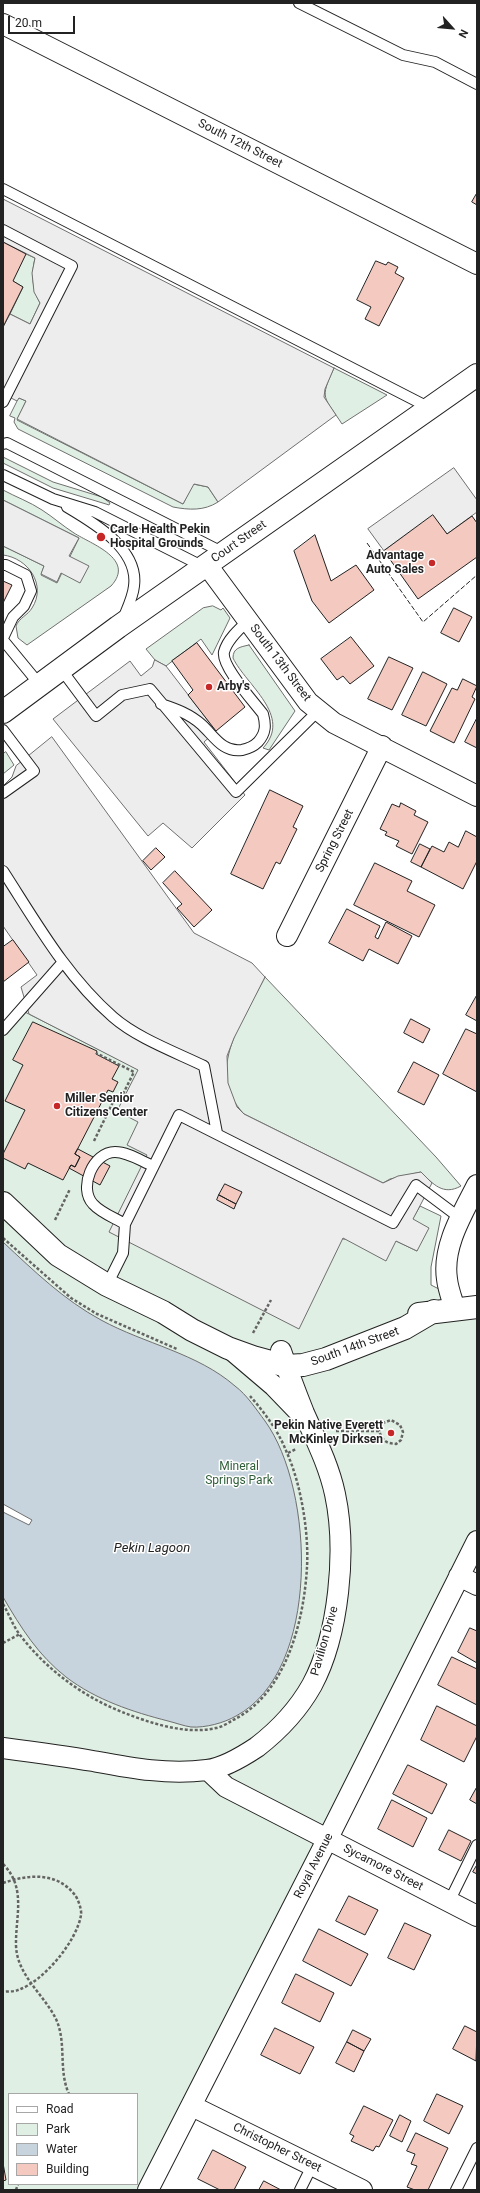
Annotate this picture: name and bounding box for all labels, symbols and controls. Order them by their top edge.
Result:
scale bar [10,8,77,34]
north arrow [432,8,472,48]
text: 20 m [15,16,42,30]
text: N [456,27,471,40]
street label: South 12th Street [195,117,285,171]
street label: Court Street [209,518,269,566]
place label: Carle Health Pekin Hospital Grounds [110,523,210,551]
marker: Carle Health Pekin Hospital Grounds [95,531,107,543]
place label: Advantage Auto Sales [366,549,424,577]
marker: Advantage Auto Sales [427,558,437,568]
street label: South 13th Street [246,622,314,704]
place label: Arby's [217,680,250,694]
marker: Arby's [204,682,214,692]
street label: Spring Street [313,807,357,875]
place label: Miller Senior Citizens Center [65,1092,148,1120]
marker: Miller Senior Citizens Center [52,1101,62,1111]
street label: South 14th Street [309,1324,401,1370]
place label: Pekin Native Everett McKinley Dirksen [274,1419,383,1447]
marker: Pekin Native Everett McKinley Dirksen [386,1428,396,1438]
park label: Mineral Springs Park [205,1460,273,1488]
water label: Pekin Lagoon [114,1541,190,1557]
street label: Pavilion Drive [308,1604,342,1678]
street label: Royal Avenue [291,1831,337,1901]
street label: Sycamore Street [341,1842,425,1894]
legend [8,2093,138,2185]
text: Road [46,2102,74,2116]
street label: Christopher Street [230,2120,324,2176]
text: Park [46,2122,70,2136]
text: Water [46,2142,77,2156]
text: Building [46,2162,89,2176]

